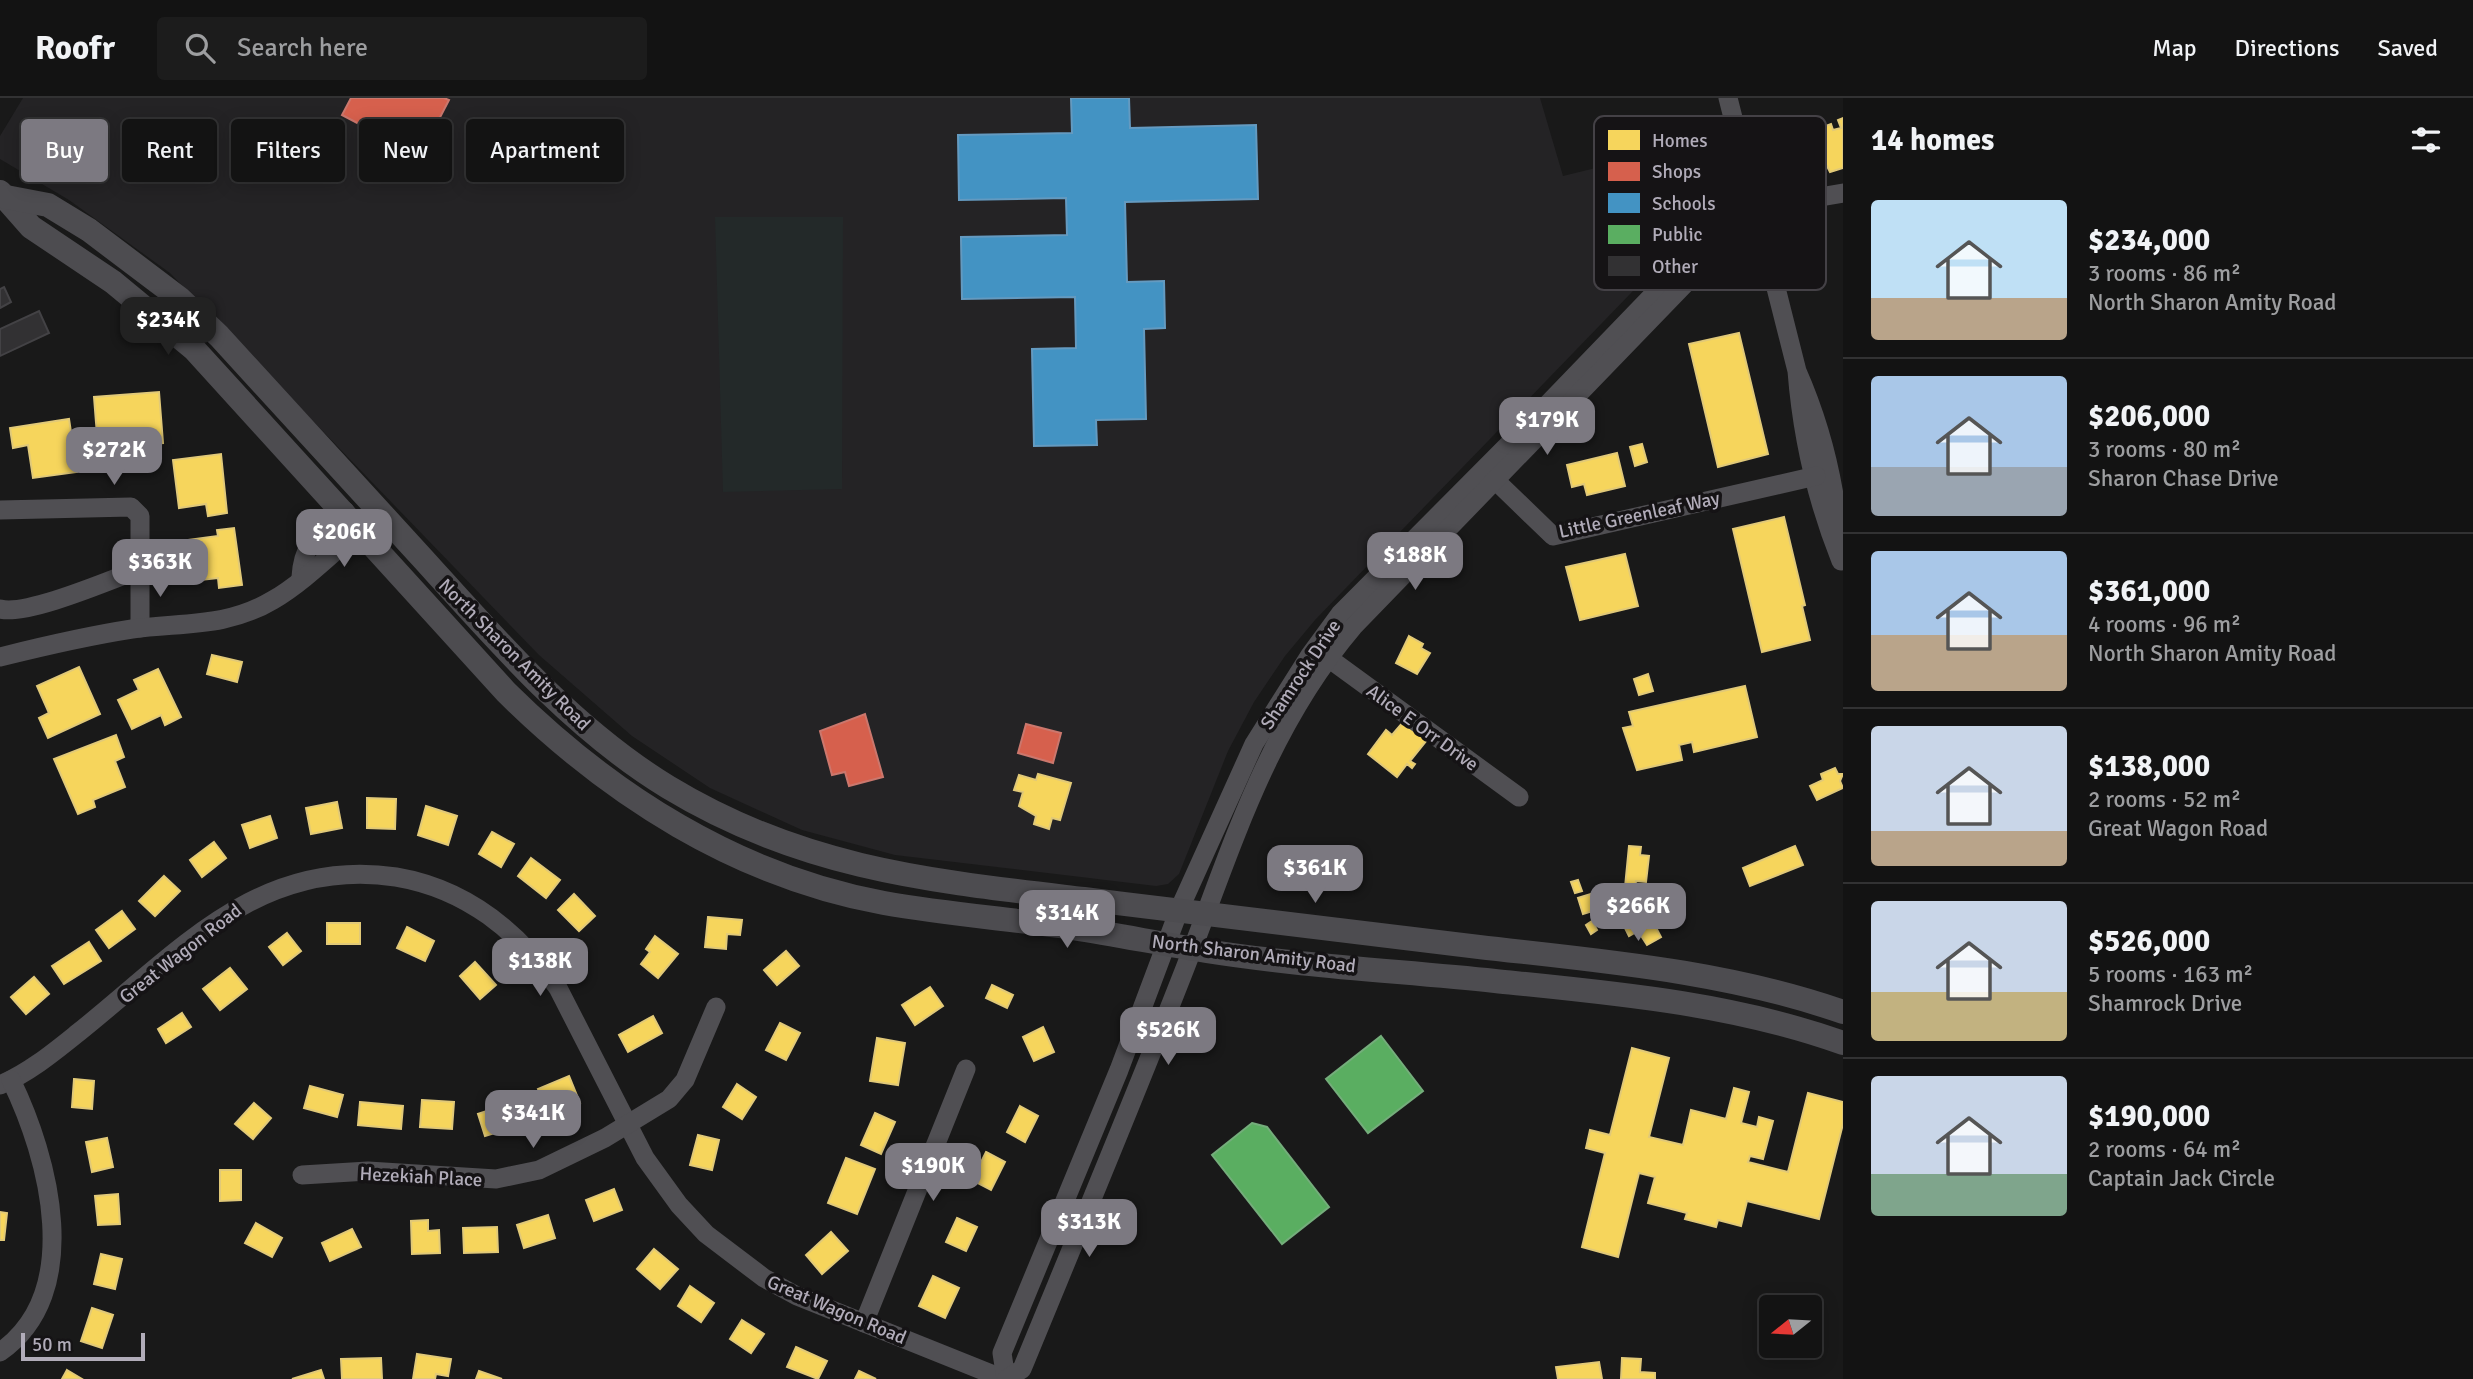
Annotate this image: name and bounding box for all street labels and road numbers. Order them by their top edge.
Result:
street label: Little Greenleaf Way [1556,486,1722,544]
street label: North Sharon Amity Road [433,574,595,736]
street label: Shamrock Drive [1255,615,1346,734]
street label: Alice E Orr Drive [1362,679,1483,777]
street label: Great Wagon Road [115,899,247,1009]
street label: North Sharon Amity Road [1151,930,1357,978]
street label: Hezekiah Place [359,1162,483,1192]
street label: Great Wagon Road [763,1270,910,1350]

